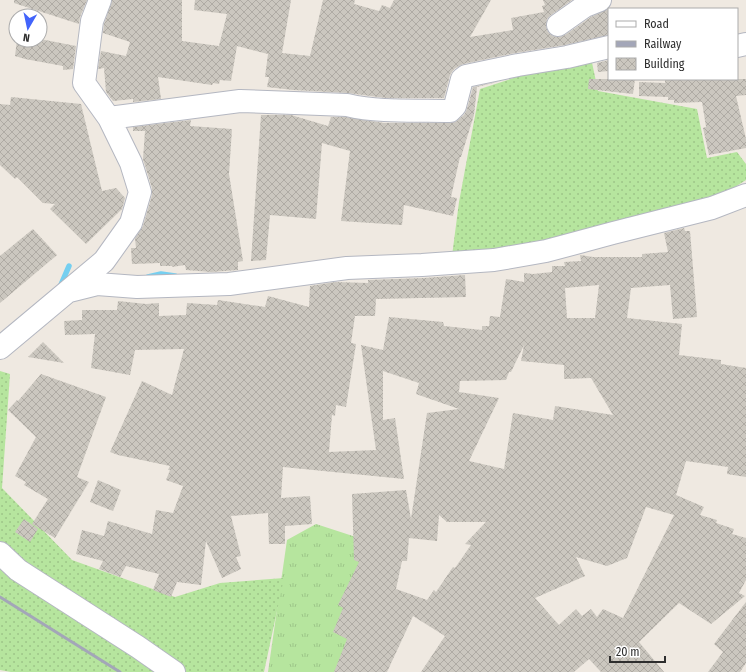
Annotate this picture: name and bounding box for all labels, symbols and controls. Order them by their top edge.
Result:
north arrow [8,8,48,48]
legend [608,8,738,80]
text: Road [644,17,669,31]
text: N [22,30,31,44]
text: Railway [644,37,682,51]
text: Building [644,57,685,71]
scale bar [610,638,665,664]
text: 20 m [616,645,640,659]

